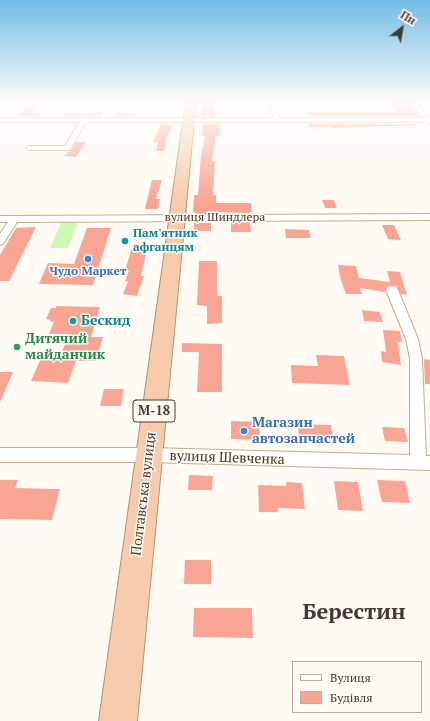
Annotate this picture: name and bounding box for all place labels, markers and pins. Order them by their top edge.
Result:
place label: Пам'ятник афганцям [133,227,198,255]
marker: Пам'ятник афганцям [120,236,130,246]
marker: Чудо Маркет [83,254,93,264]
place label: Чудо Маркет [49,265,127,279]
place label: Бескид [81,313,130,329]
marker: Бескид [68,316,78,326]
place label: Дитячий майданчик [25,331,105,364]
marker: Дитячий майданчик [12,342,22,352]
place label: Магазин автозапчастей [252,415,355,448]
marker: Магазин автозапчастей [239,426,249,436]

